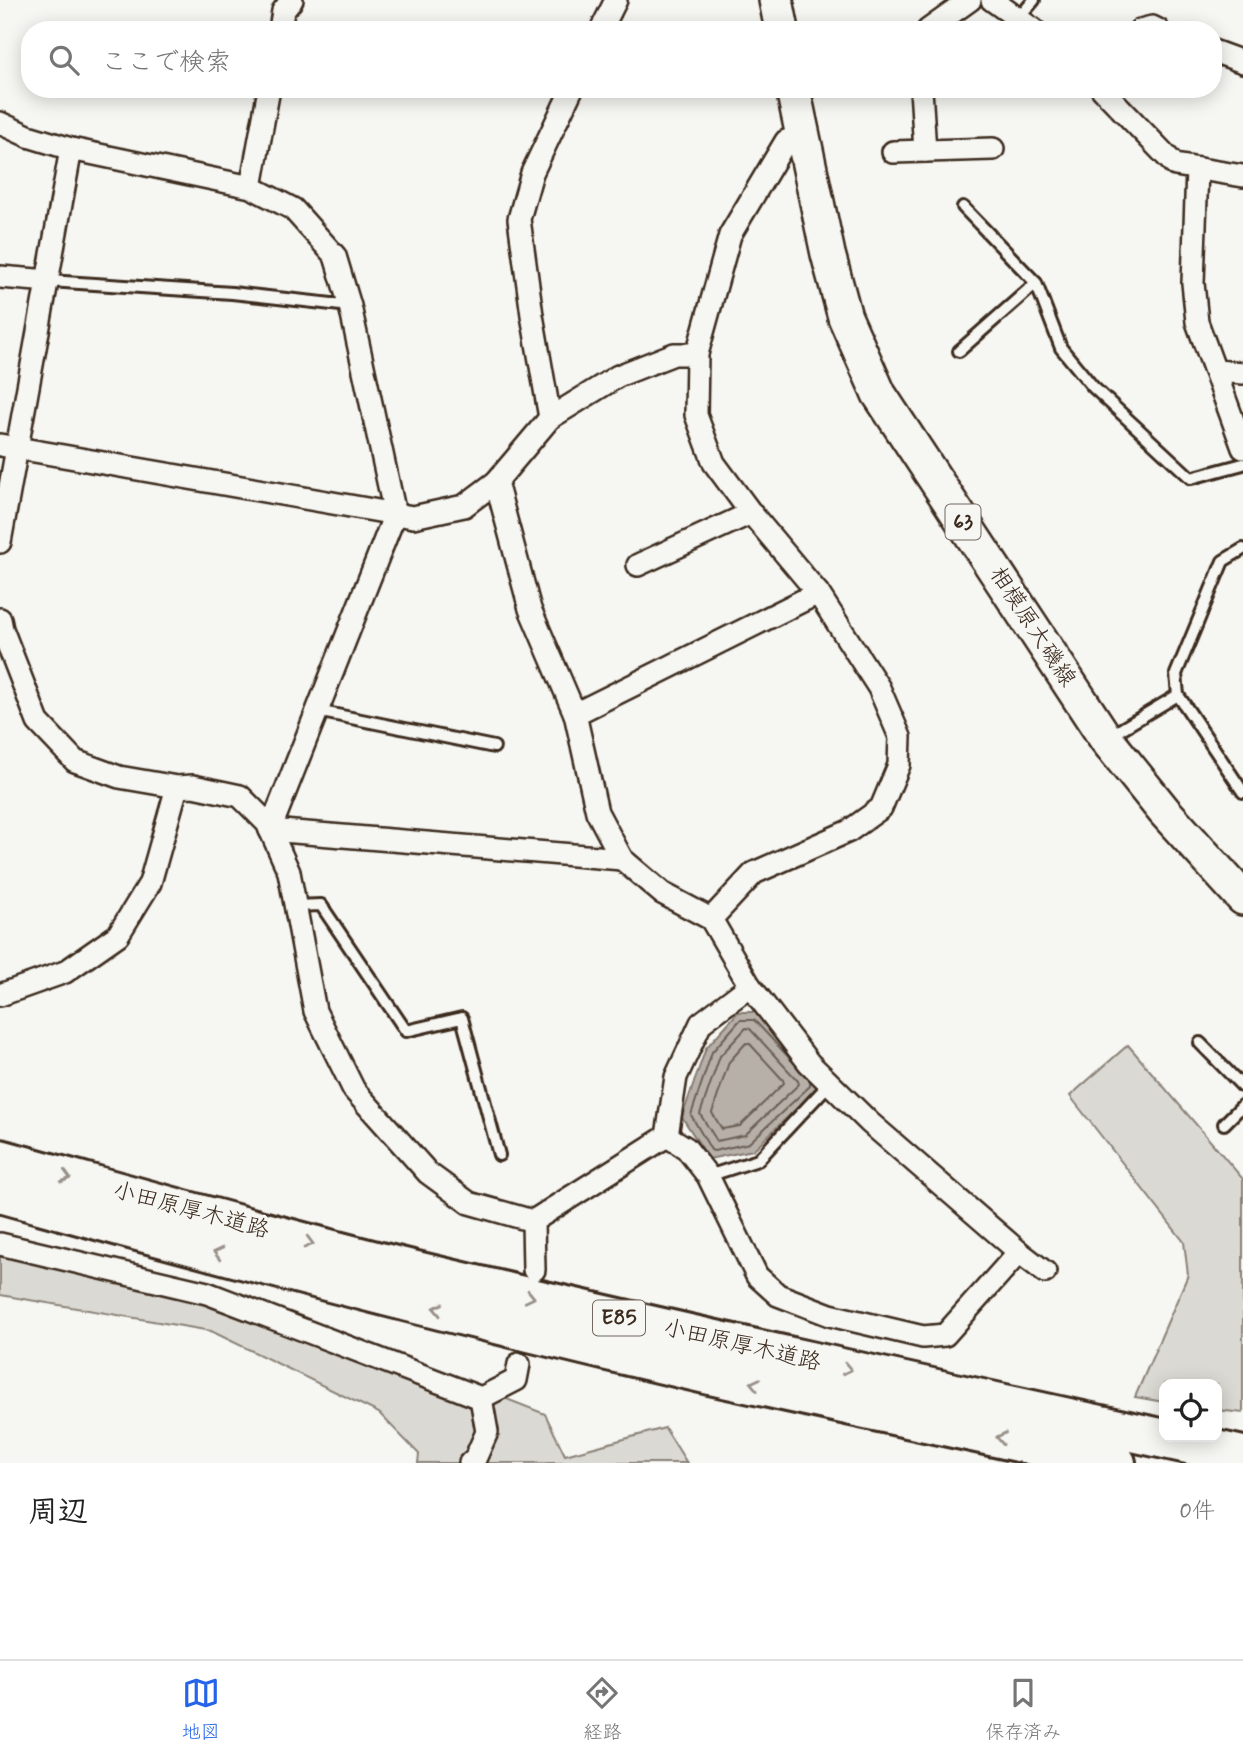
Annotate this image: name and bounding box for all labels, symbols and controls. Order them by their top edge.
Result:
search box [21,21,1222,98]
icon: search [45,41,83,79]
text: ここで検索 [101,46,231,80]
road number: 63 [946,504,981,540]
street label: 相模原大磯線 [982,561,1082,693]
one-way arrow [60,1169,72,1183]
street label: 小田原厚木道路 [109,1176,273,1246]
one-way arrow [303,1235,315,1249]
one-way arrow [212,1247,224,1261]
one-way arrow [524,1289,536,1303]
road number: E85 [593,1300,645,1336]
one-way arrow [432,1303,444,1318]
street label: 小田原厚木道路 [660,1313,824,1379]
one-way arrow [841,1361,853,1376]
one-way arrow [749,1378,761,1393]
map controls [1159,1379,1222,1442]
button: locate [1159,1379,1222,1442]
one-way arrow [995,1432,1007,1446]
text: 周辺 [28,1493,88,1532]
text: 0件 [1179,1497,1215,1527]
tab: 地図 [182,1674,220,1745]
tab: 経路 [583,1674,621,1745]
tab: 保存済み [985,1674,1061,1745]

